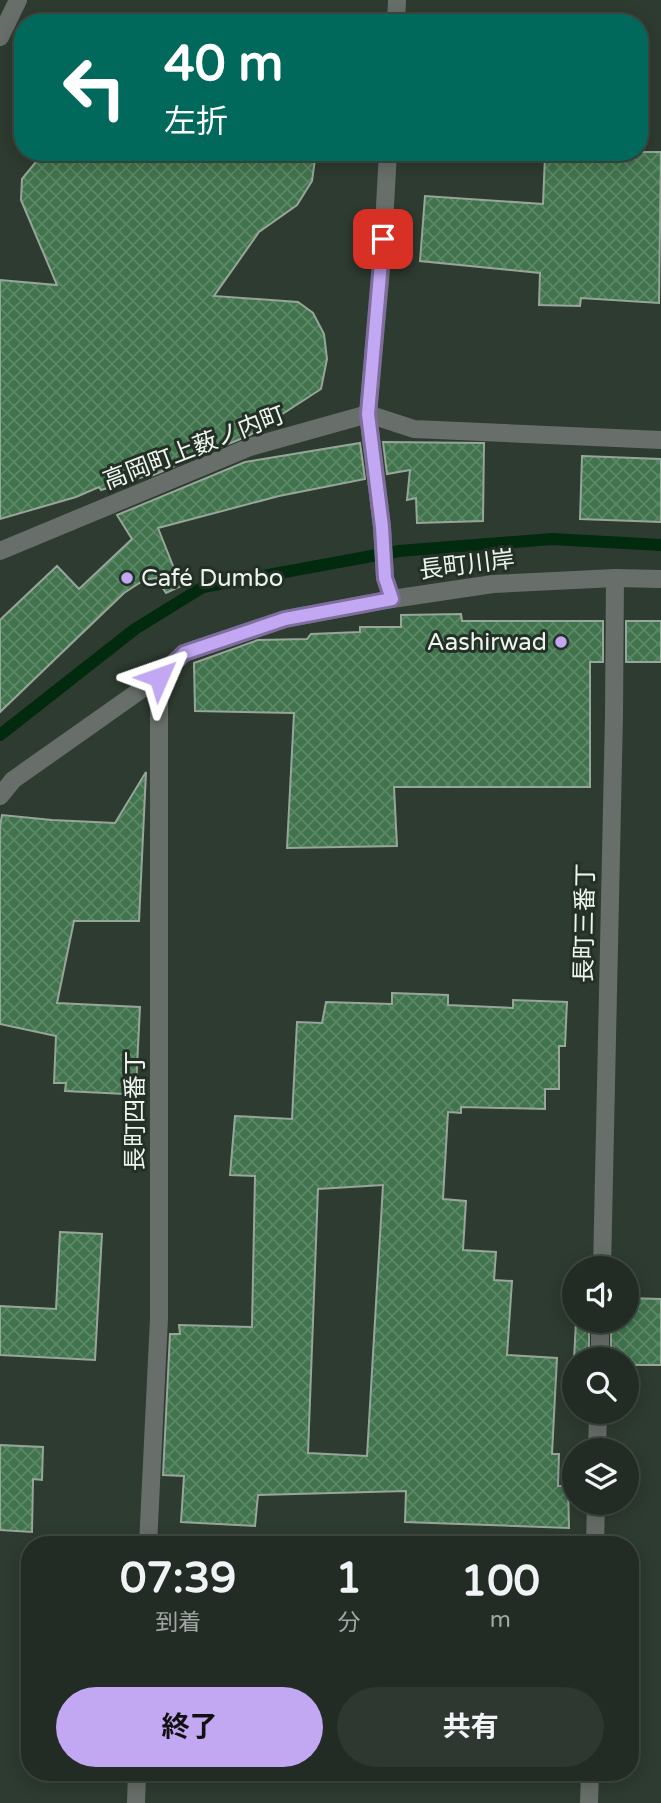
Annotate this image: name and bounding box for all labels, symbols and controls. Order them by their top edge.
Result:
text: 40 m [164,35,283,94]
icon: left [49,42,140,133]
text: 左折 [164,103,228,141]
pin [353,209,413,269]
icon: arrive [364,220,402,258]
street label: 高岡町上薮ノ内町 [99,400,289,496]
street label: 長町川岸 [418,545,516,585]
place label: Café Dumbo [141,564,283,593]
marker: Café Dumbo [119,570,135,586]
place label: Aashirwad [427,628,547,657]
marker: Aashirwad [553,634,569,650]
position arrow [122,640,196,714]
street label: 長町三番丁 [569,863,601,983]
street label: 長町四番丁 [121,1051,150,1171]
map controls [562,1256,639,1515]
button: sound [562,1256,639,1333]
button: search [562,1347,639,1424]
button: layers [562,1438,639,1515]
text: 07:39 [120,1553,236,1604]
text: 1 [335,1553,362,1604]
text: 100 [461,1556,540,1607]
text: m [490,1606,511,1634]
text: 到着 [155,1609,201,1637]
text: 分 [337,1609,360,1637]
button: 終了 [56,1687,323,1767]
button: 共有 [337,1687,604,1767]

